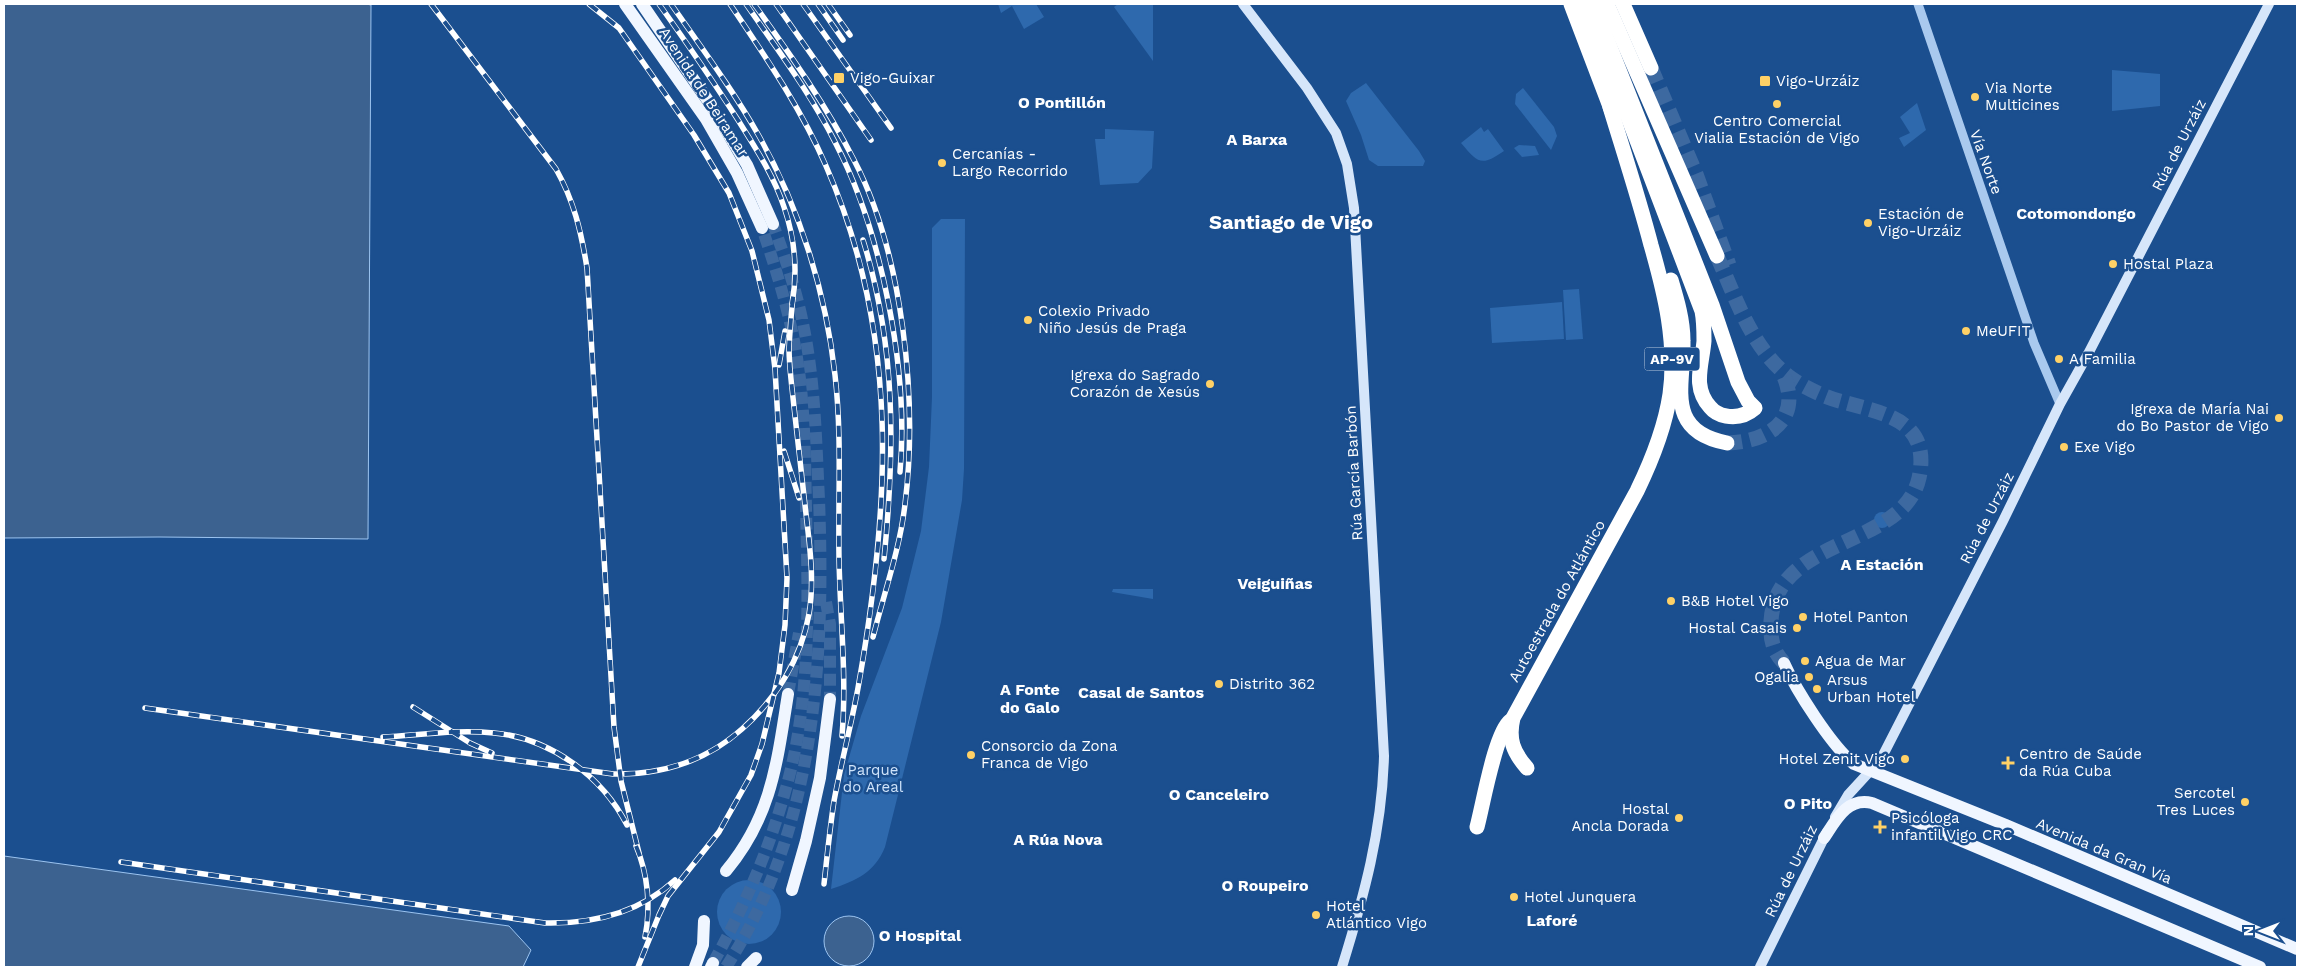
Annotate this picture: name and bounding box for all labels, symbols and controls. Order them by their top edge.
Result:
street label: Avenida de Beiramar [655,24,753,160]
place label: Vigo-Guixar [850,69,935,87]
marker: Vigo-Guixar [832,71,846,85]
place label: Vigo-Urzáiz [1776,72,1860,90]
marker: Vigo-Urzáiz [1758,74,1772,88]
place label: Via Norte Multicines [1985,79,2060,114]
marker: Via Norte Multicines [1969,91,1981,103]
district label: O Pontillón [1018,93,1106,112]
street label: Rúa de Urzáiz [2148,96,2210,194]
marker: Centro Comercial Vialia Estación de Vigo [1771,98,1783,110]
place label: Centro Comercial Vialia Estación de Vigo [1694,112,1860,147]
street label: Vía Norte [1966,127,2006,197]
district label: A Barxa [1227,130,1288,149]
place label: Cercanías - Largo Recorrido [952,145,1068,180]
marker: Cercanías - Largo Recorrido [936,157,948,169]
district label: Cotomondongo [2016,204,2136,223]
place label: Estación de Vigo-Urzáiz [1878,205,1964,240]
district label: Santiago de Vigo [1209,210,1373,234]
marker: Estación de Vigo-Urzáiz [1862,217,1874,229]
place label: Hostal Plaza [2123,255,2214,273]
marker: Hostal Plaza [2107,258,2119,270]
place label: Colexio Privado Niño Jesús de Praga [1038,302,1187,337]
marker: Colexio Privado Niño Jesús de Praga [1022,314,1034,326]
place label: MeUFIT [1976,322,2031,340]
marker: MeUFIT [1960,325,1972,337]
road number: AP-9V [1644,348,1700,370]
place label: A Familia [2069,350,2136,368]
marker: A Familia [2053,353,2065,365]
place label: Igrexa do Sagrado Corazón de Xesús [1070,366,1200,401]
marker: Igrexa do Sagrado Corazón de Xesús [1204,378,1216,390]
place label: Igrexa de María Nai do Bo Pastor de Vigo [2116,400,2269,435]
street label: Rúa García Barbón [1341,405,1367,541]
marker: Igrexa de María Nai do Bo Pastor de Vigo [2273,412,2285,424]
place label: Exe Vigo [2074,438,2135,456]
marker: Exe Vigo [2058,441,2070,453]
street label: Rúa de Urzáiz [1956,469,2018,567]
street label: Autoestrada do Atlántico [1505,517,1609,685]
district label: A Estación [1840,555,1924,574]
district label: Veiguiñas [1237,574,1313,593]
place label: B&B Hotel Vigo [1681,592,1789,610]
marker: B&B Hotel Vigo [1665,595,1677,607]
place label: Hotel Panton [1813,608,1908,626]
marker: Hotel Panton [1797,611,1809,623]
place label: Hostal Casais [1688,619,1787,637]
marker: Hostal Casais [1791,622,1803,634]
place label: Agua de Mar [1815,652,1906,670]
marker: Agua de Mar [1799,655,1811,667]
place label: Ogalia [1754,668,1800,686]
marker: Ogalia [1803,671,1815,683]
place label: Arsus Urban Hotel [1827,671,1916,706]
place label: Distrito 362 [1229,675,1315,693]
marker: Distrito 362 [1213,678,1225,690]
district label: A Fonte do Galo [1000,680,1060,717]
district label: Casal de Santos [1078,683,1204,702]
marker: Arsus Urban Hotel [1811,683,1823,695]
place label: Consorcio da Zona Franca de Vigo [981,737,1118,772]
place label: Centro de Saúde da Rúa Cuba [2019,745,2142,780]
marker: Consorcio da Zona Franca de Vigo [965,749,977,761]
place label: Hotel Zenit Vigo [1779,750,1895,768]
marker: Hotel Zenit Vigo [1899,753,1911,765]
marker: Centro de Saúde da Rúa Cuba [2001,756,2015,770]
park label: Parque do Areal [843,761,904,796]
place label: Sercotel Tres Luces [2156,784,2235,819]
district label: O Canceleiro [1169,785,1270,804]
district label: O Pito [1784,794,1833,813]
marker: Sercotel Tres Luces [2239,796,2251,808]
place label: Hostal Ancla Dorada [1571,800,1670,835]
place label: Psicóloga infantil Vigo CRC [1891,809,2013,844]
marker: Hostal Ancla Dorada [1673,812,1685,824]
street label: Avenida da Gran Vía [2033,814,2175,888]
marker: Psicóloga infantil Vigo CRC [1873,820,1887,834]
street label: Rúa de Urzáiz [1761,822,1821,920]
district label: A Rúa Nova [1014,830,1103,849]
district label: O Roupeiro [1221,876,1309,895]
place label: Hotel Junquera [1524,888,1637,906]
marker: Hotel Junquera [1508,891,1520,903]
place label: Hotel Atlántico Vigo [1326,897,1427,932]
north arrow [2236,906,2286,956]
marker: Hotel Atlántico Vigo [1310,909,1322,921]
district label: Laforé [1526,911,1578,930]
district label: O Hospital [879,926,962,945]
text: N [2240,926,2256,936]

